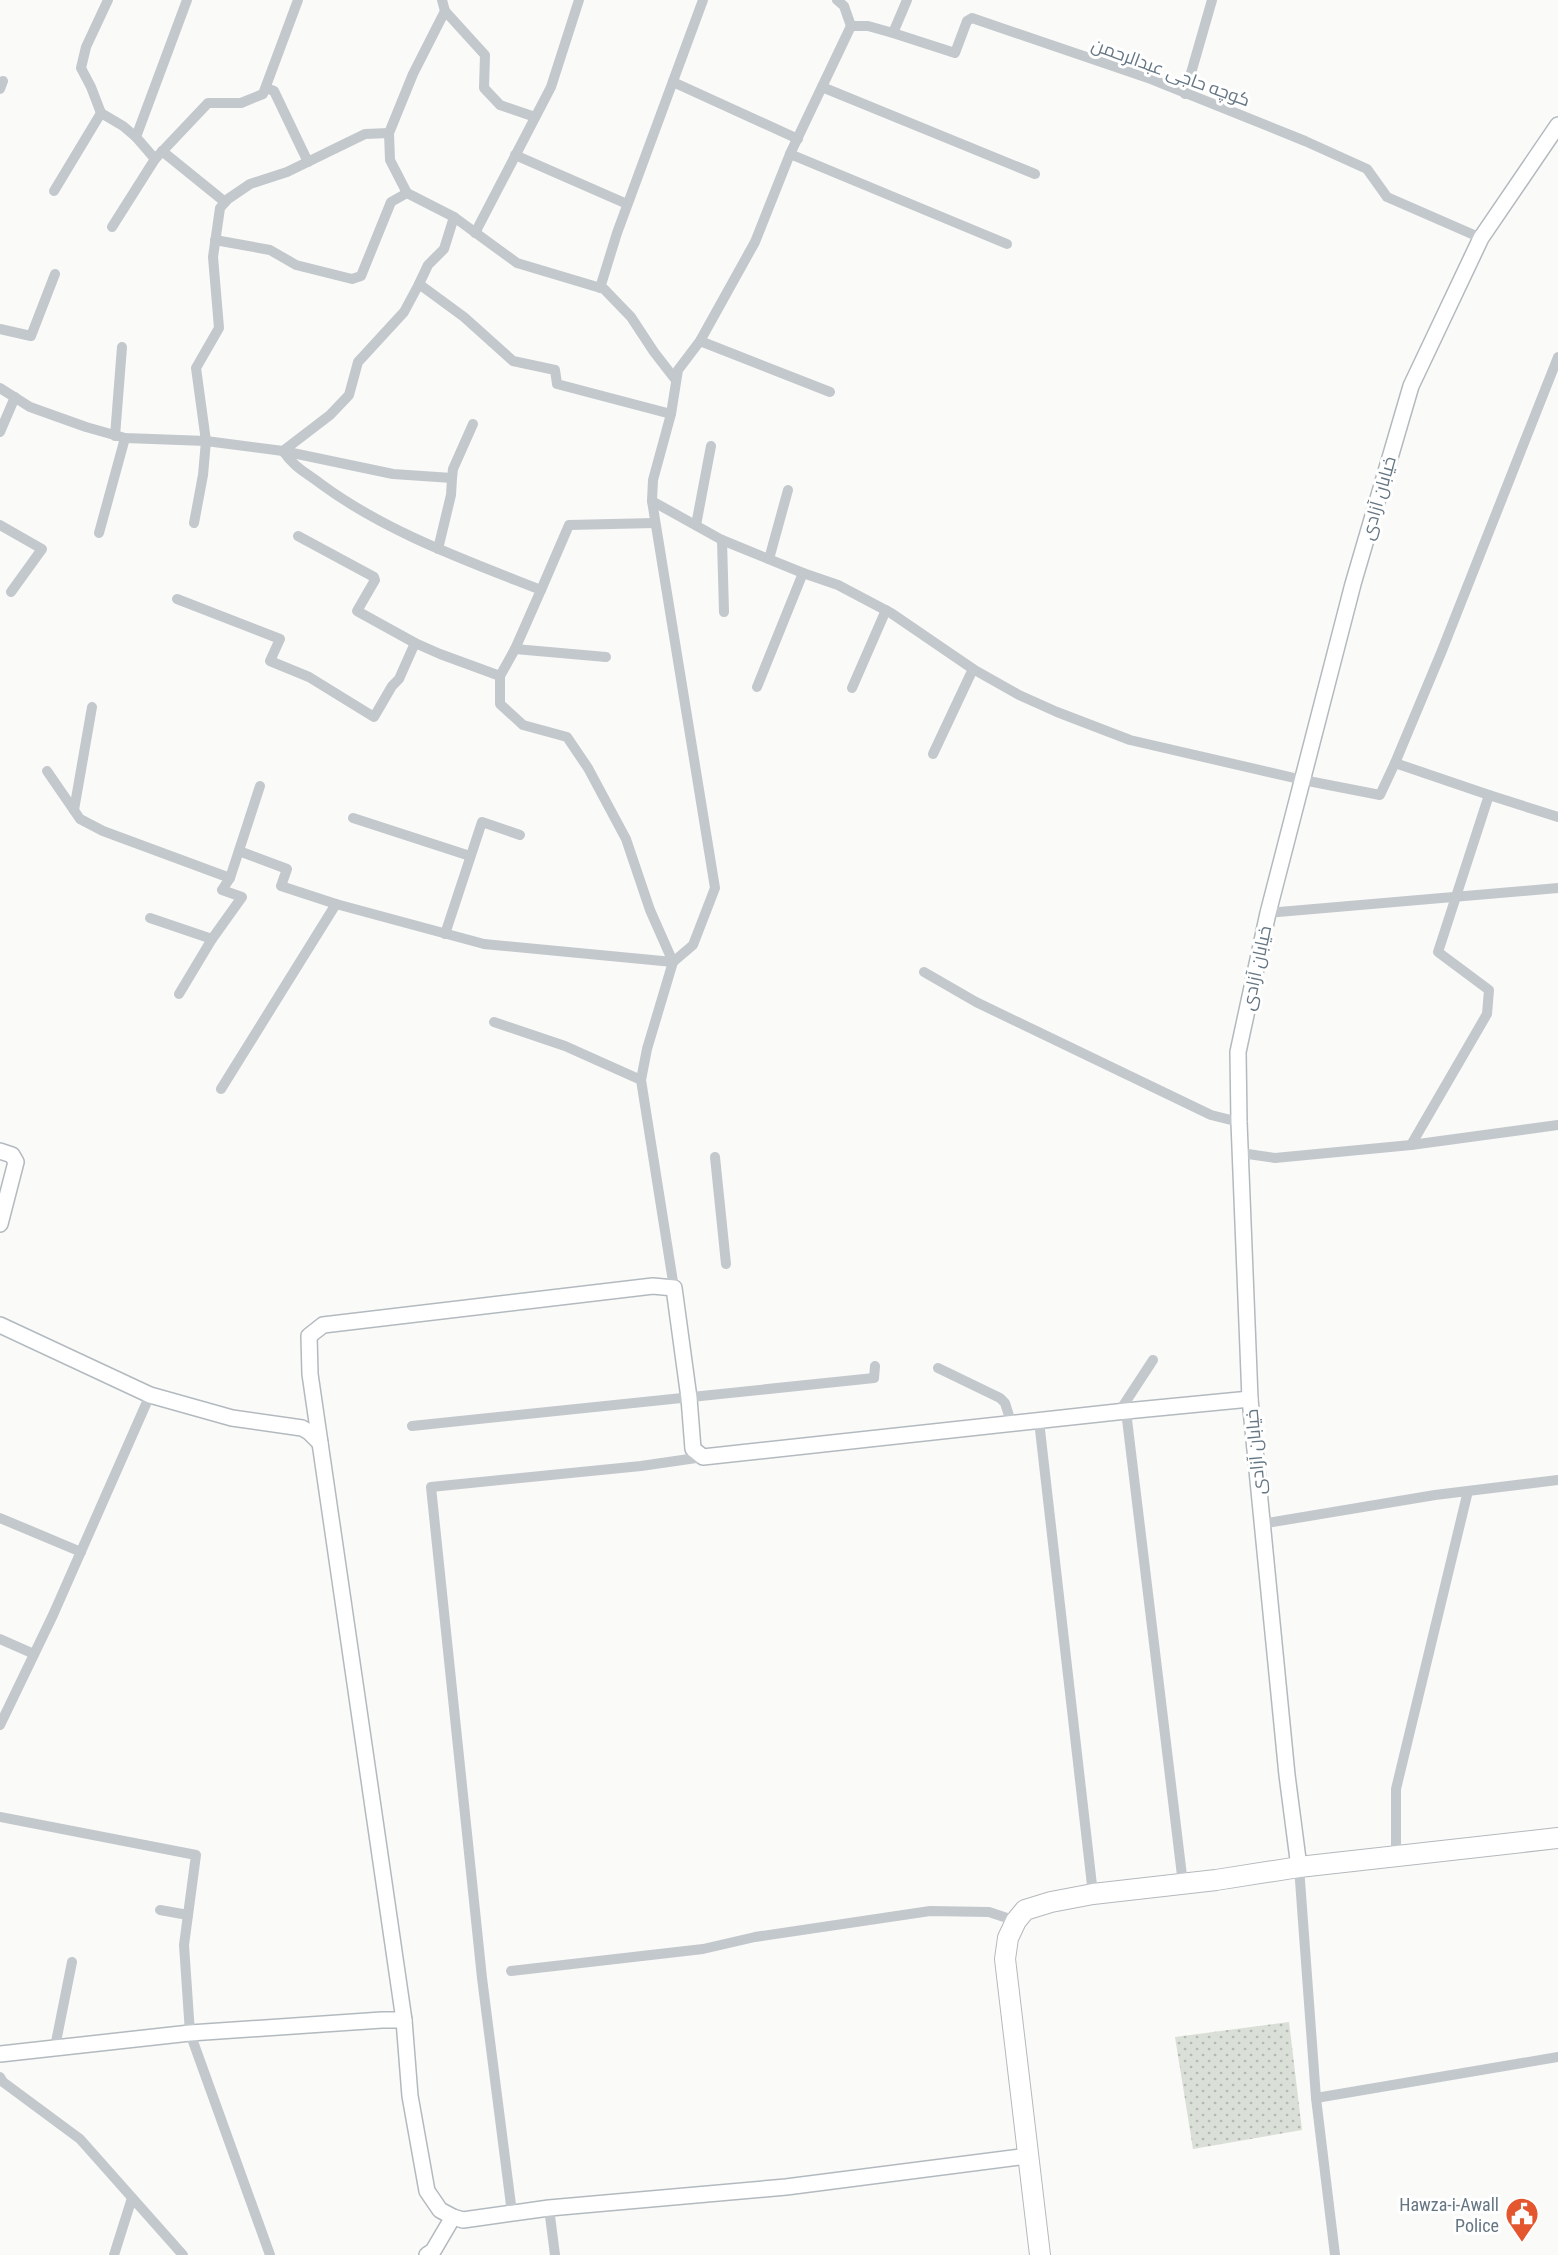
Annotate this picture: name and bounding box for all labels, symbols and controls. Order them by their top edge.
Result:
street label: کوچه حاجی عبدالرحمن [1088,34,1253,112]
street label: خیابان آزادی [1356,454,1401,543]
street label: خیابان آزادی [1237,924,1276,1012]
street label: خیابان آزادی [1241,1408,1270,1496]
place label: Hawza-i-Awall Police [1399,2194,1499,2236]
public building icon: Hawza-i-Awall Police [1504,2196,1540,2243]

